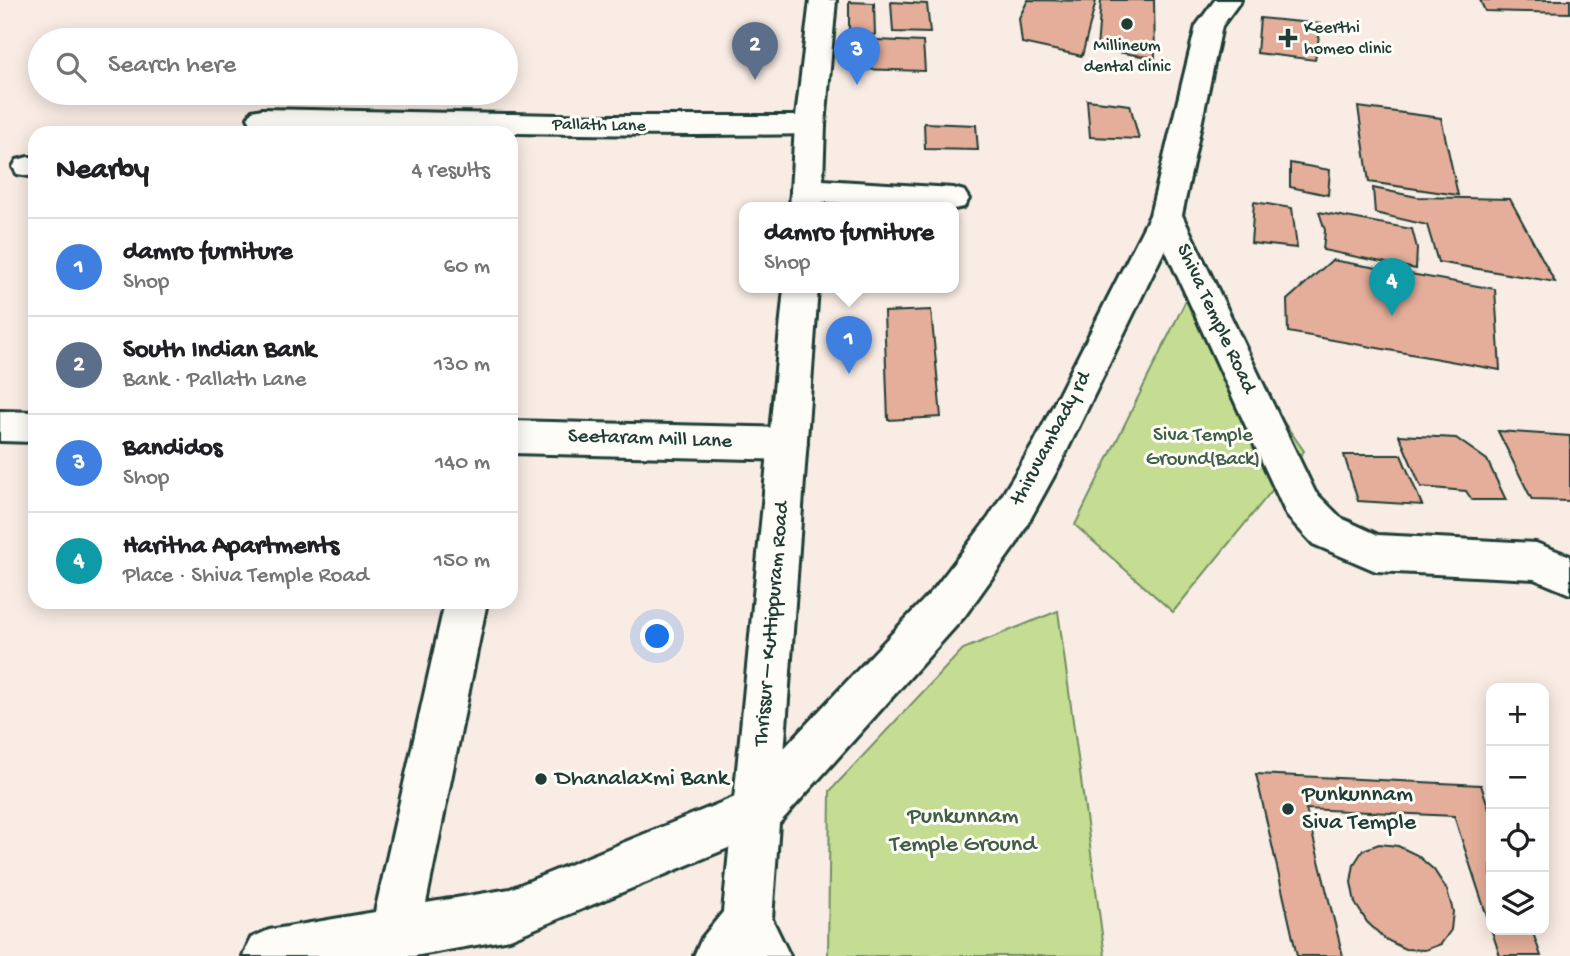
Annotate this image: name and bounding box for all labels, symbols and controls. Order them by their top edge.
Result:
marker: Millineum dental clinic [1119,16,1135,32]
place label: Keerthi homeo clinic [1304,18,1392,60]
pin: 2 [732,22,778,80]
pin: 3 [834,27,880,85]
search box [28,28,518,105]
marker: Keerthi homeo clinic [1278,28,1298,48]
place label: Millineum dental clinic [1084,36,1171,78]
icon: search [52,48,90,86]
text: Search here [108,51,236,82]
street label: Pallath Lane [551,115,647,137]
text: Nearby [56,154,149,189]
text: 4 results [411,158,490,185]
popup [739,202,959,293]
text: damro furniture [764,219,934,250]
text: damro furniture [123,238,293,269]
street label: Shiva Temple Road [1169,240,1261,399]
text: Shop [764,250,810,277]
text: 1 [74,254,84,281]
text: 60 m [444,254,490,281]
pin: 4 [1369,258,1415,316]
text: Shop [123,269,169,296]
pin: 1 [826,316,872,374]
text: South Indian Bank [123,336,316,367]
text: 2 [73,352,85,379]
text: 130 m [434,352,490,379]
street label: thiruvambady rd [1005,366,1098,512]
text: Bank · Pallath Lane [123,367,306,394]
park label: Siva Temple Ground(Back) [1146,424,1260,473]
street label: Seetaram Mill Lane [568,425,734,455]
text: Bandidos [123,434,222,465]
text: 3 [73,450,85,477]
text: 140 m [435,450,490,477]
text: Shop [123,465,169,492]
street label: Thrissur – Kuttippuram Road [750,499,796,748]
text: Haritha Apartments [123,532,339,563]
text: 4 [74,548,84,575]
text: 150 m [434,548,490,575]
text: Place · Shiva Temple Road [123,563,369,590]
your location [640,619,674,653]
map controls [1486,683,1549,935]
button: + [1486,683,1549,746]
button: − [1486,746,1549,809]
place label: Dhanalaxmi Bank [553,765,731,794]
marker: Dhanalaxmi Bank [533,771,549,787]
place label: Punkunnam Siva Temple [1301,781,1417,838]
marker: Punkunnam Siva Temple [1280,801,1296,817]
park label: Punkunnam Temple Ground [888,803,1038,860]
button: locate [1486,809,1549,872]
button: layers [1486,872,1549,935]

